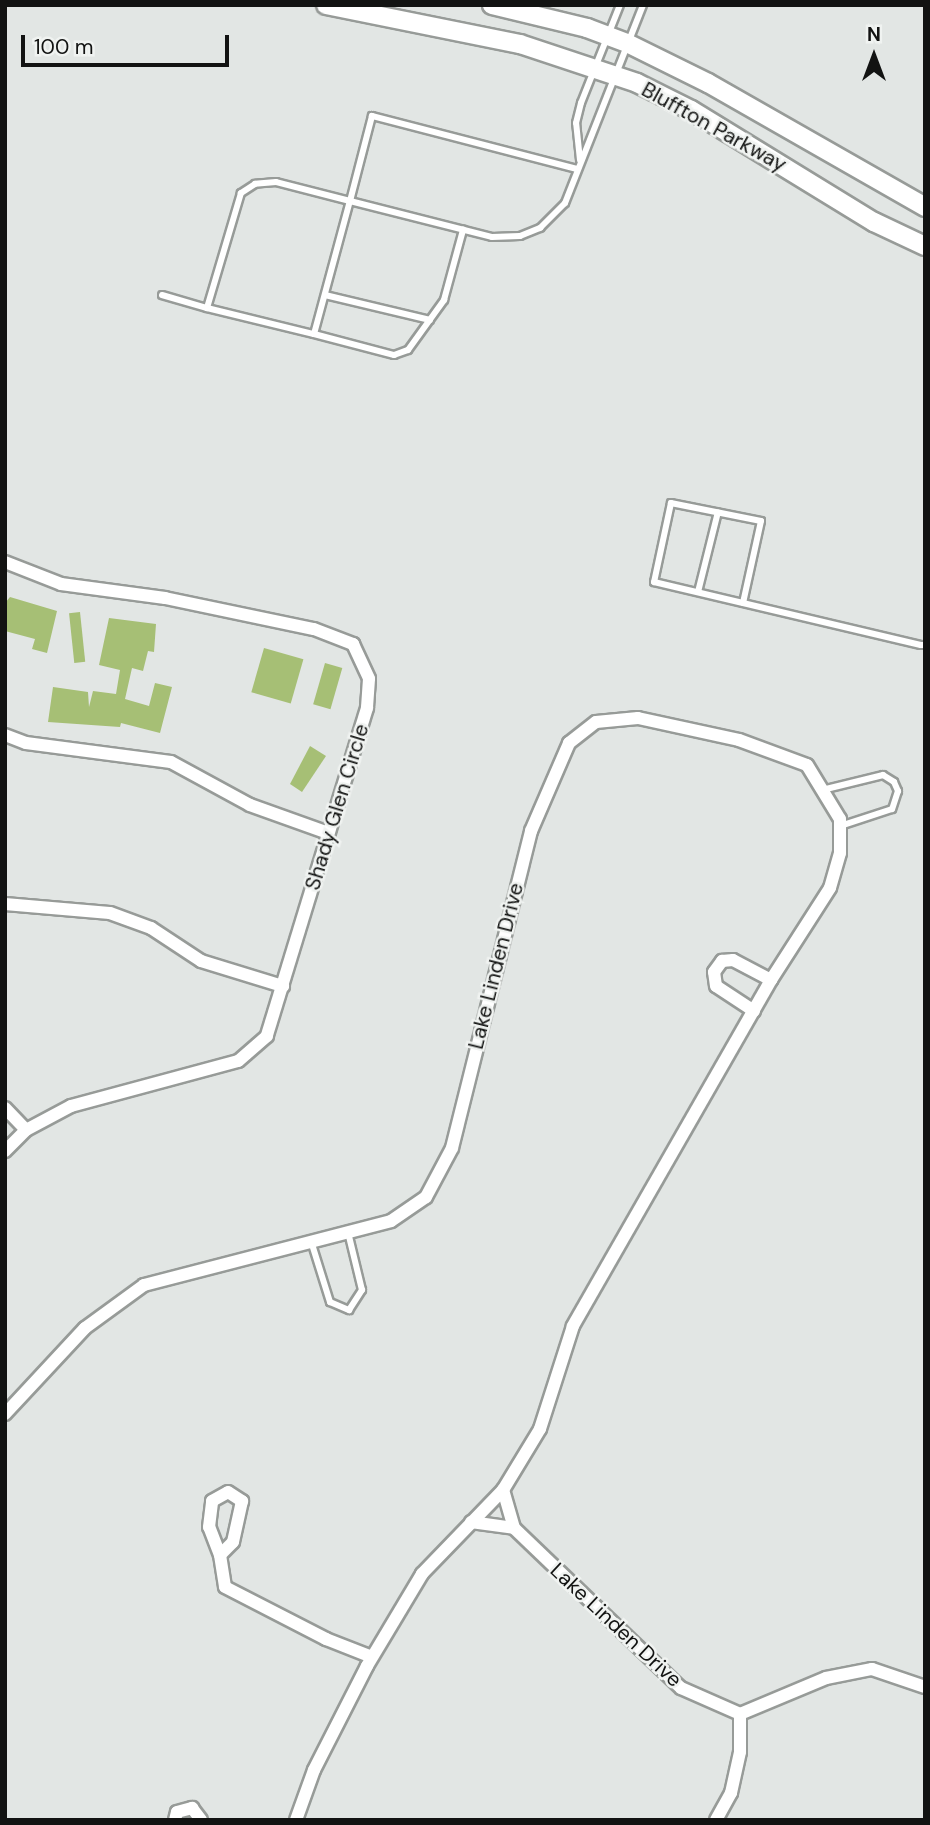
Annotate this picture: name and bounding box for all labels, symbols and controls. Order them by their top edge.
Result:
scale bar [24,21,233,65]
north arrow [839,21,909,91]
text: N [867,22,881,47]
text: 100 m [34,33,94,61]
street label: Bluffton Parkway [637,77,791,177]
street label: Shady Glen Circle [300,721,374,893]
street label: Lake Linden Drive [463,880,529,1052]
street label: Lake Linden Drive [545,1558,687,1692]

